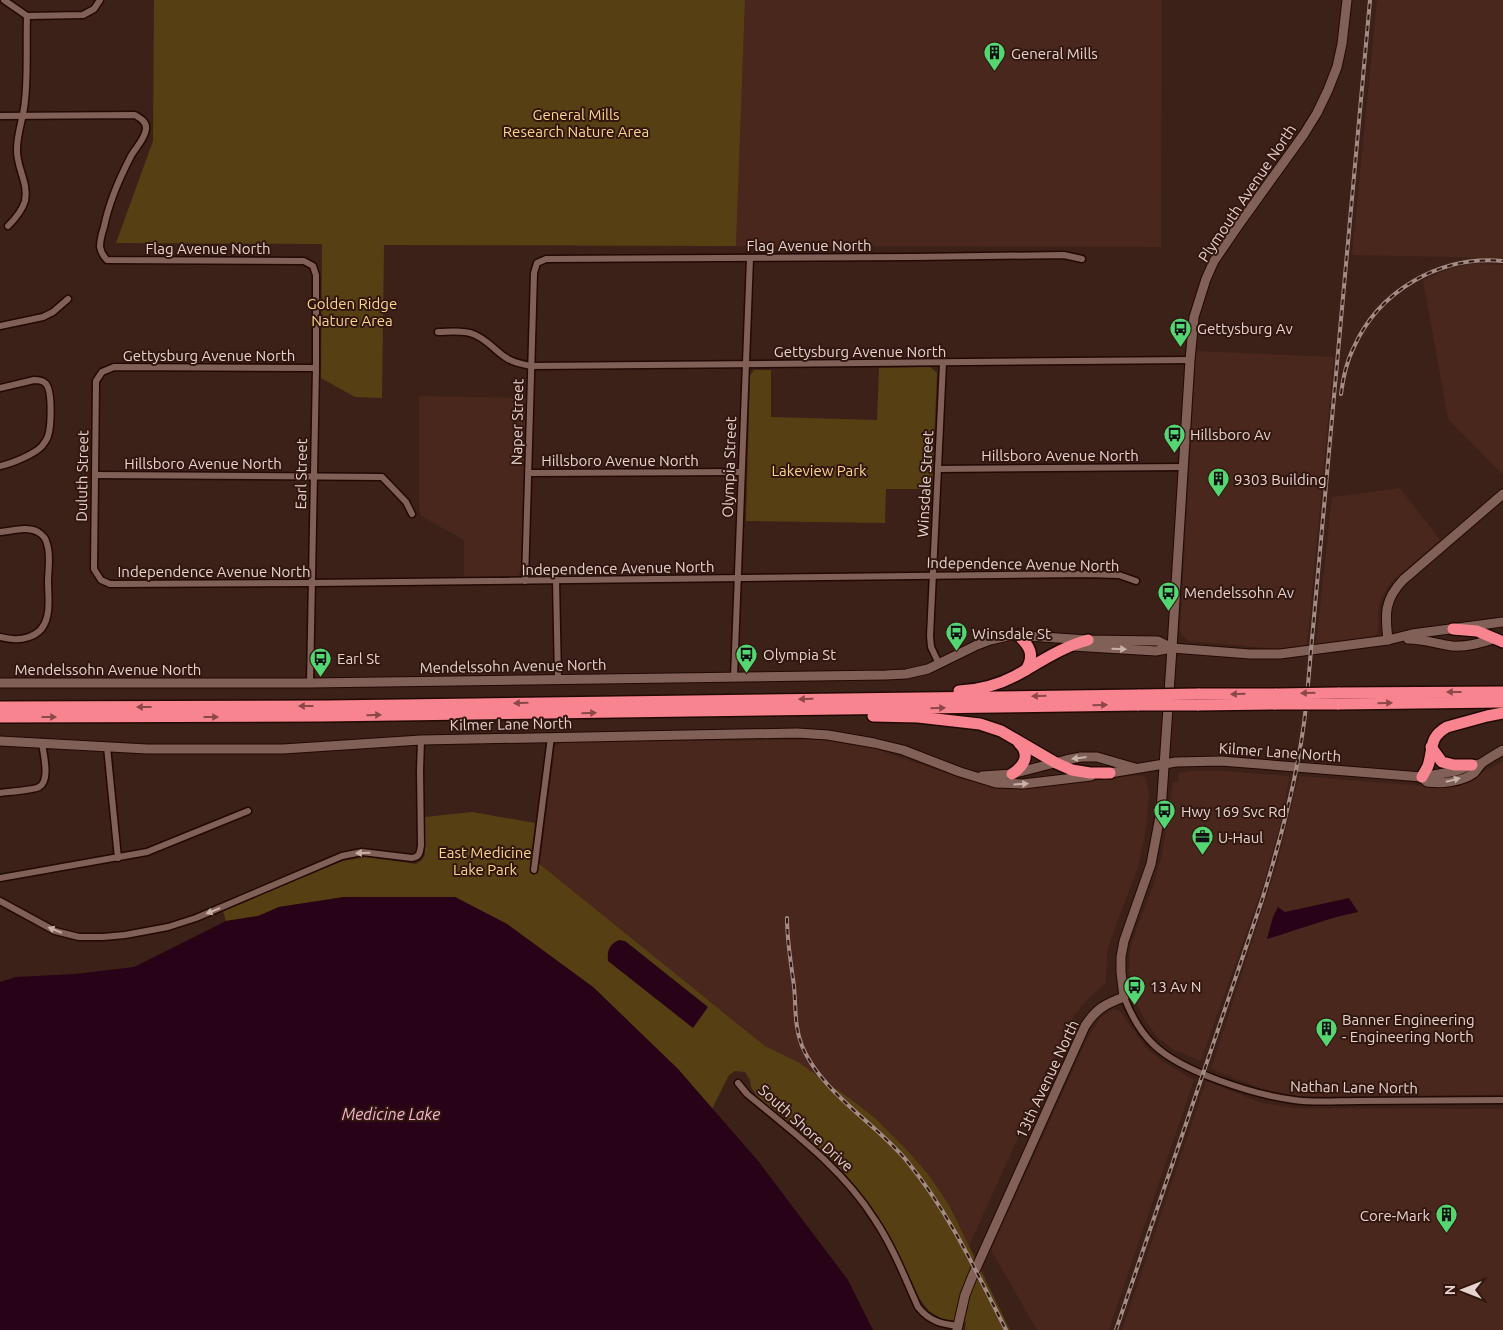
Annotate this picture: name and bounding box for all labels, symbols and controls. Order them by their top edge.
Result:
building icon: General Mills [983,41,1007,72]
place label: General Mills [1011,45,1098,62]
park label: General Mills Research Nature Area [503,106,649,140]
street label: Plymouth Avenue North [1195,121,1299,265]
street label: Flag Avenue North [746,237,872,254]
street label: Flag Avenue North [145,240,271,257]
park label: Golden Ridge Nature Area [307,295,397,329]
bus stop icon: Gettysburg Av [1169,316,1193,347]
place label: Gettysburg Av [1197,320,1293,337]
street label: Gettysburg Avenue North [774,343,946,360]
street label: Gettysburg Avenue North [123,347,295,364]
street label: Naper Street [508,379,526,465]
street label: Olympia Street [719,416,739,518]
bus stop icon: Hillsboro Av [1162,422,1186,453]
place label: Hillsboro Av [1190,426,1271,443]
street label: Duluth Street [73,430,91,522]
street label: Winsdale Street [914,430,936,538]
street label: Earl Street [292,438,310,510]
street label: Hillsboro Avenue North [981,447,1139,464]
street label: Hillsboro Avenue North [541,452,699,469]
street label: Hillsboro Avenue North [124,455,282,472]
park label: Lakeview Park [771,462,867,479]
building icon: 9303 Building [1206,467,1230,498]
place label: 9303 Building [1234,471,1327,488]
street label: Independence Avenue North [926,554,1120,574]
street label: Independence Avenue North [521,558,715,578]
street label: Independence Avenue North [118,563,310,580]
bus stop icon: Mendelssohn Av [1156,580,1180,611]
place label: Mendelssohn Av [1184,584,1295,601]
bus stop icon: Winsdale St [944,621,968,652]
place label: Winsdale St [972,625,1051,642]
bus stop icon: Olympia St [735,642,759,673]
one-way arrow [1111,645,1127,653]
bus stop icon: Earl St [309,646,333,677]
place label: Olympia St [763,646,836,663]
place label: Earl St [337,650,380,667]
street label: Mendelssohn Avenue North [419,656,607,676]
street label: Mendelssohn Avenue North [15,661,201,678]
one-way arrow [1446,688,1462,696]
one-way arrow [1299,689,1315,697]
one-way arrow [1230,690,1246,698]
one-way arrow [1030,692,1046,700]
one-way arrow [798,695,814,703]
one-way arrow [513,699,529,707]
one-way arrow [1378,699,1394,707]
one-way arrow [1092,701,1108,709]
one-way arrow [298,702,314,710]
one-way arrow [136,703,152,711]
one-way arrow [930,703,946,711]
one-way arrow [581,709,597,717]
one-way arrow [366,711,382,719]
one-way arrow [41,713,57,721]
one-way arrow [203,713,219,721]
street label: Kilmer Lane North [450,714,572,734]
street label: Kilmer Lane North [1218,739,1342,765]
one-way arrow [1071,754,1087,762]
one-way arrow [1445,776,1460,784]
one-way arrow [1014,779,1030,787]
bus stop icon: Hwy 169 Svc Rd [1153,799,1177,830]
place label: Hwy 169 Svc Rd [1181,803,1286,820]
office icon: U-Haul [1190,825,1214,856]
place label: U-Haul [1218,829,1263,846]
park label: East Medicine Lake Park [438,844,532,878]
one-way arrow [355,849,371,857]
one-way arrow [206,908,220,916]
one-way arrow [48,925,62,933]
bus stop icon: 13 Av N [1122,974,1146,1005]
place label: 13 Av N [1150,978,1201,995]
place label: Banner Engineering - Engineering North [1342,1011,1475,1045]
building icon: Banner Engineering - Engineering North [1314,1016,1338,1047]
street label: 13th Avenue North [1012,1017,1082,1141]
street label: Nathan Lane North [1290,1077,1418,1097]
street label: South Shore Drive [755,1081,857,1175]
water label: Medicine Lake [342,1105,440,1123]
building icon: Core-Mark [1434,1203,1458,1234]
place label: Core-Mark [1360,1207,1430,1224]
north arrow [1438,1265,1488,1315]
text: N [1442,1285,1458,1295]

